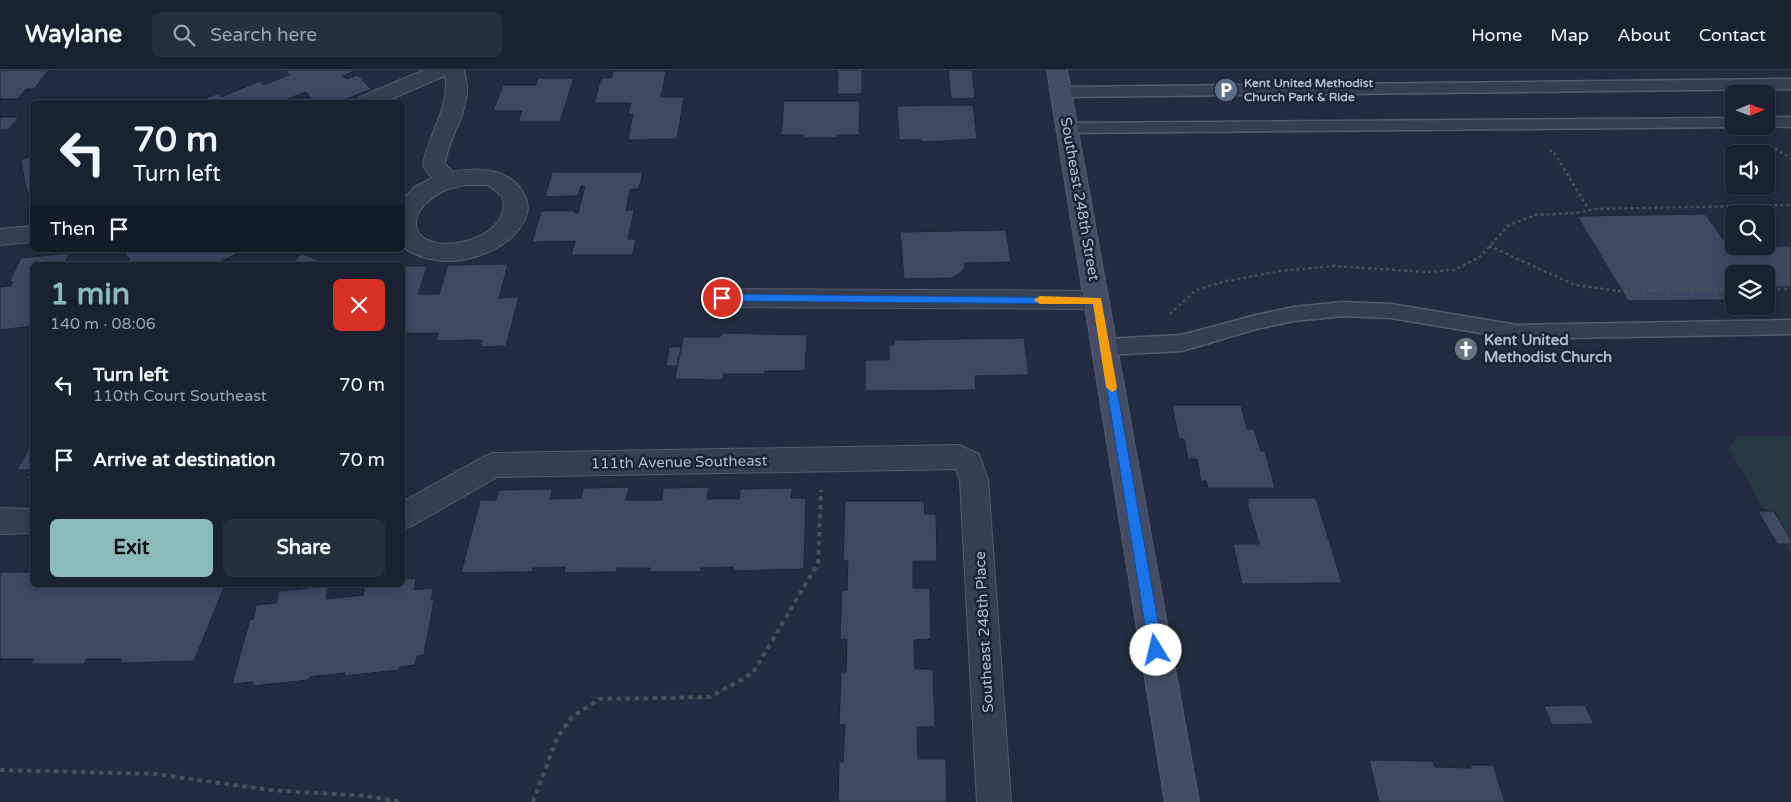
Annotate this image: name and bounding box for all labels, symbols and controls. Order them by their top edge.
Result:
search box [152,12,502,57]
text: Waylane [25,20,122,49]
icon: search [170,21,198,49]
text: Search here [210,24,317,46]
text: Home [1471,24,1522,46]
text: Map [1550,24,1589,46]
text: About [1617,24,1671,46]
text: Contact [1699,24,1766,46]
place label: Kent United Methodist Church Park & Ride [1244,76,1374,104]
parking icon: Kent United Methodist Church Park & Ride [1213,77,1239,103]
north arrow [1725,85,1775,135]
map controls [1725,85,1775,315]
street label: Southeast 248th Street [1057,116,1103,283]
text: 70 m [133,119,218,161]
icon: left [50,120,115,185]
button: sound [1725,145,1775,195]
text: Turn left [133,161,221,187]
button: search [1725,205,1775,255]
icon: arrive [105,215,133,243]
text: Then [50,218,95,240]
button: layers [1725,265,1775,315]
text: 1 min [50,276,130,313]
pin [701,277,743,319]
button: close [333,279,385,331]
icon: arrive [708,284,736,312]
text: 140 m · 08:06 [50,314,156,334]
place label: Kent United Methodist Church [1484,331,1612,366]
church icon: Kent United Methodist Church [1453,336,1479,362]
text: Turn left [93,364,169,386]
icon: left [50,371,78,399]
text: 70 m [339,374,385,396]
text: 110th Court Southeast [93,386,267,406]
icon: arrive [50,446,78,474]
text: Arrive at destination [93,449,276,471]
text: 70 m [339,449,385,471]
street label: 111th Avenue Southeast [590,451,768,473]
button: Exit [50,519,213,577]
button: Share [223,519,385,577]
street label: Southeast 248th Place [971,551,997,713]
position arrow [1129,623,1181,675]

